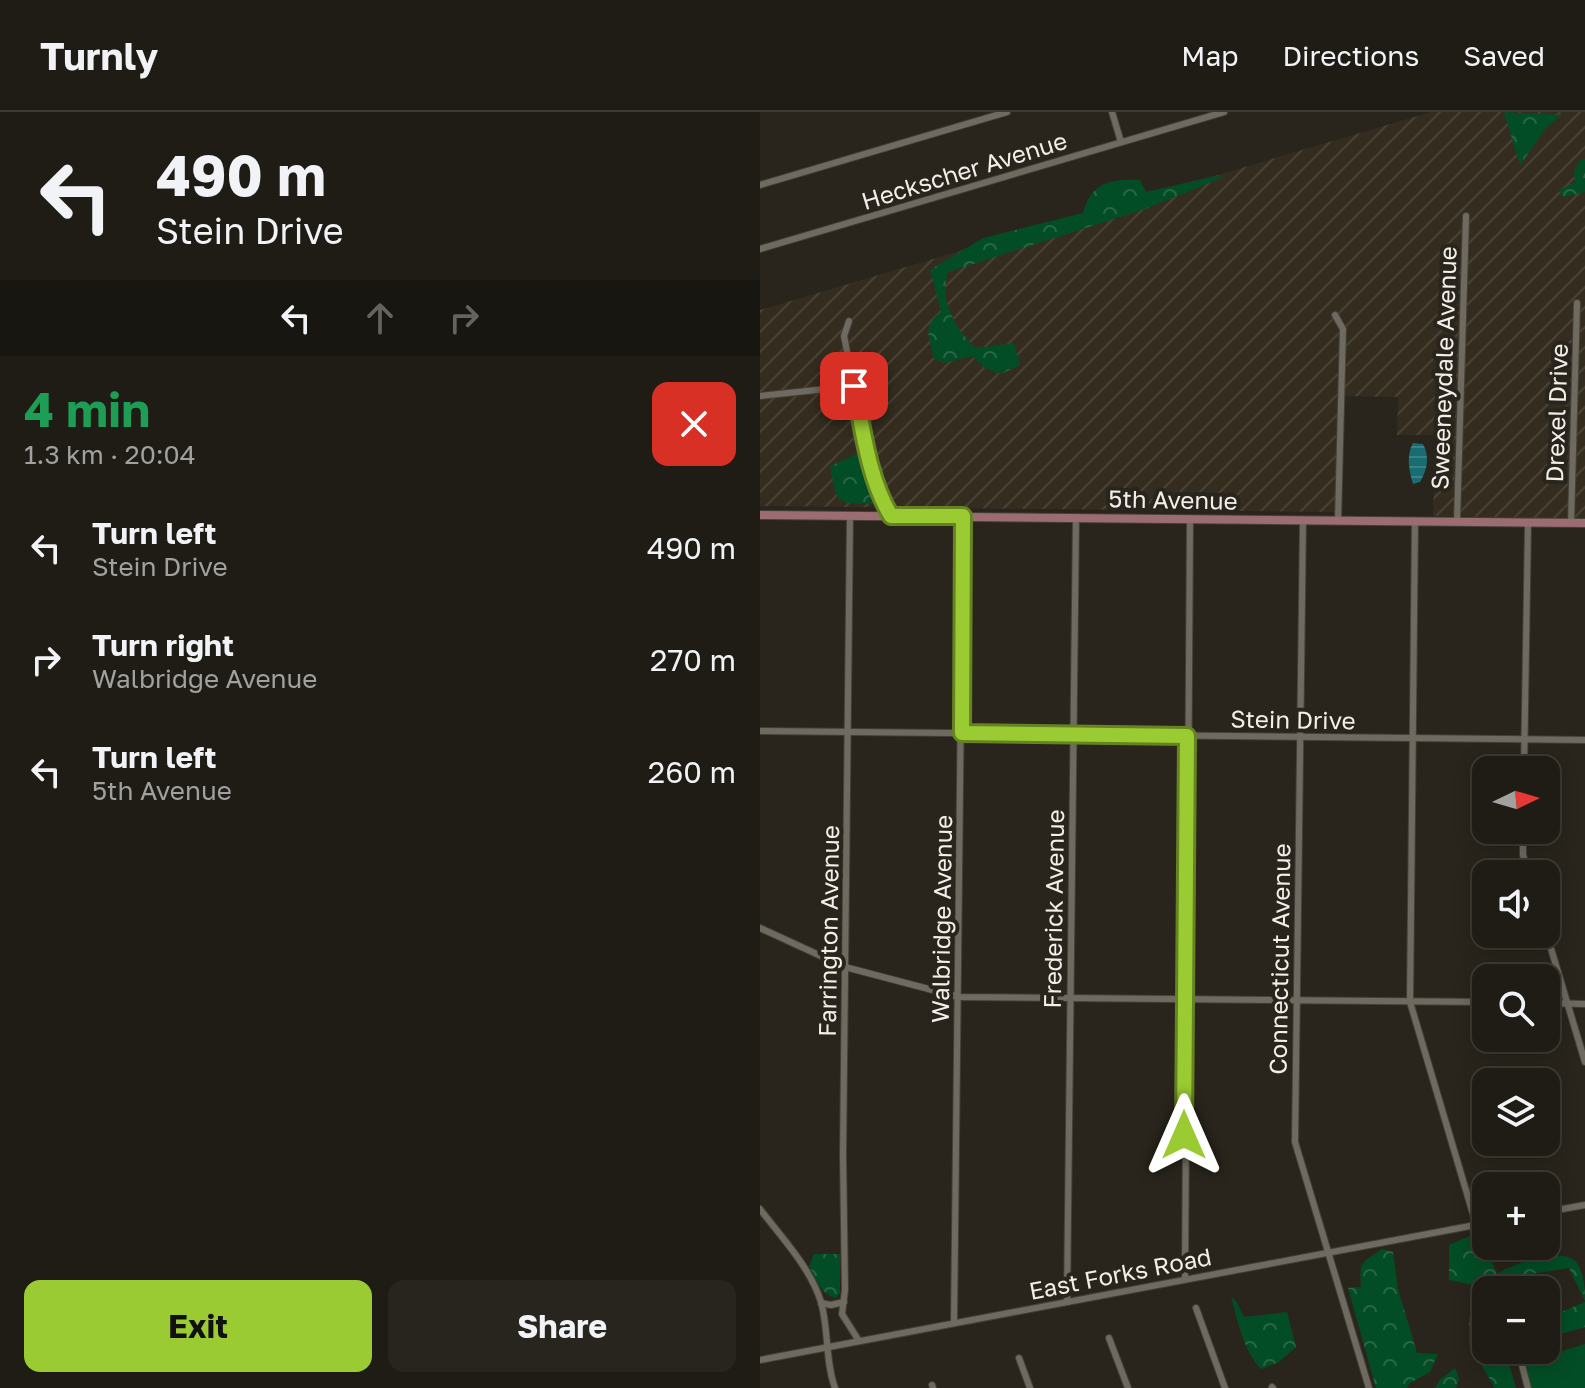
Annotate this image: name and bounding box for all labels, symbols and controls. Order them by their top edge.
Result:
text: Turnly [40,33,158,78]
text: Map [1181,39,1238,72]
text: Directions [1282,39,1419,72]
text: Saved [1463,39,1545,72]
street label: Heckscher Avenue [858,125,1070,215]
text: 490 m [156,141,326,208]
icon: left [24,144,128,248]
text: Stein Drive [156,209,344,252]
street label: Sweeneydale Avenue [1424,246,1462,490]
icon: left [274,296,318,340]
icon: ahead [358,296,402,340]
icon: right [442,296,486,340]
street label: Drexel Drive [1539,343,1573,483]
pin [820,352,888,420]
icon: arrive [832,364,876,408]
text: 4 min [24,380,150,438]
button: close [652,382,736,466]
text: 1.3 km · 20:04 [24,439,196,470]
street label: 5th Avenue [1108,483,1238,515]
text: Turn left [92,515,217,551]
icon: left [24,526,68,570]
text: 490 m [647,530,736,566]
text: Stein Drive [92,551,228,582]
text: Turn right [92,627,234,663]
icon: right [24,638,68,682]
text: 270 m [650,642,736,678]
text: Walbridge Avenue [92,663,317,694]
street label: Stein Drive [1230,703,1356,735]
text: Turn left [92,739,217,775]
icon: left [24,750,68,794]
text: 260 m [648,754,736,790]
north arrow [1472,756,1560,844]
map controls [1472,756,1560,1364]
text: 5th Avenue [92,775,232,806]
street label: Frederick Avenue [1037,809,1069,1009]
street label: Walbridge Avenue [925,815,957,1023]
street label: Farrington Avenue [812,825,844,1037]
street label: Connecticut Avenue [1262,843,1296,1075]
button: sound [1472,860,1560,948]
button: search [1472,964,1560,1052]
button: layers [1472,1068,1560,1156]
position arrow [1142,1093,1226,1177]
button: + [1472,1172,1560,1260]
street label: East Forks Road [1026,1241,1214,1305]
button: − [1472,1276,1560,1364]
button: Exit [24,1280,372,1372]
button: Share [388,1280,736,1372]

